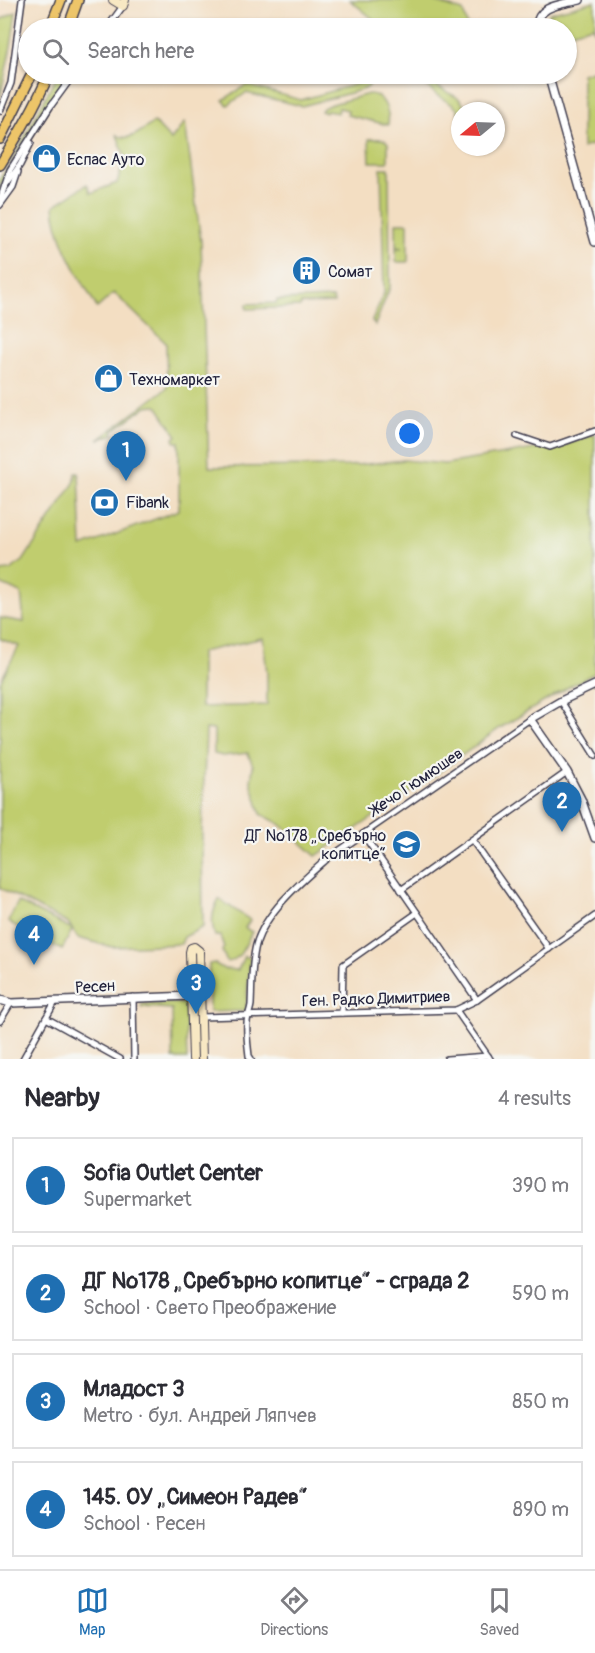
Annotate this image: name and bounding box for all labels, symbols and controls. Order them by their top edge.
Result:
search box [18,18,577,84]
icon: search [39,35,72,68]
text: Search here [87,37,194,65]
north arrow [451,102,505,156]
shop icon: Еспас Ауто [30,143,62,175]
place label: Еспас Ауто [67,150,145,170]
building icon: Сомат [291,255,323,287]
place label: Сомат [328,262,372,282]
shop icon: Техномаркет [92,363,124,395]
place label: Техномаркет [129,370,220,390]
your location [395,419,424,448]
pin: 1 [106,432,146,481]
bank icon: Fibank [89,486,121,518]
place label: Fibank [126,493,169,513]
street label: Жечо Гюмюшев [364,743,467,822]
pin: 2 [542,782,582,832]
place label: ДГ №178 „Сребърно копитце“ [244,826,386,864]
school or university icon: ДГ №178 „Сребърно копитце“ [391,828,423,860]
pin: 4 [15,916,54,965]
pin: 3 [176,964,216,1014]
street label: Ресен [75,976,115,998]
street label: Ген. Радко Димитриев [301,986,451,1012]
text: Nearby [24,1082,100,1114]
text: 4 results [498,1086,571,1111]
text: Sofia Outlet Center [83,1159,263,1187]
text: 1 [42,1173,49,1198]
text: 390 m [512,1173,569,1198]
text: Supermarket [83,1187,192,1212]
text: ДГ №178 „Сребърно копитце“ - сграда 2 [83,1267,470,1295]
text: 2 [40,1281,51,1306]
text: 590 m [512,1281,569,1306]
text: School · Свето Преображение [83,1295,336,1320]
text: Младост 3 [83,1375,184,1403]
text: 3 [40,1389,51,1414]
text: 850 m [512,1389,569,1414]
text: Metro · бул. Андрей Ляпчев [83,1403,317,1428]
text: 145. ОУ „Симеон Радев“ [83,1483,308,1511]
text: 4 [40,1497,51,1522]
text: 890 m [513,1497,569,1522]
text: School · Ресен [83,1511,205,1536]
tab: Map [76,1584,109,1640]
tab: Directions [260,1584,328,1640]
tab: Saved [480,1584,519,1640]

